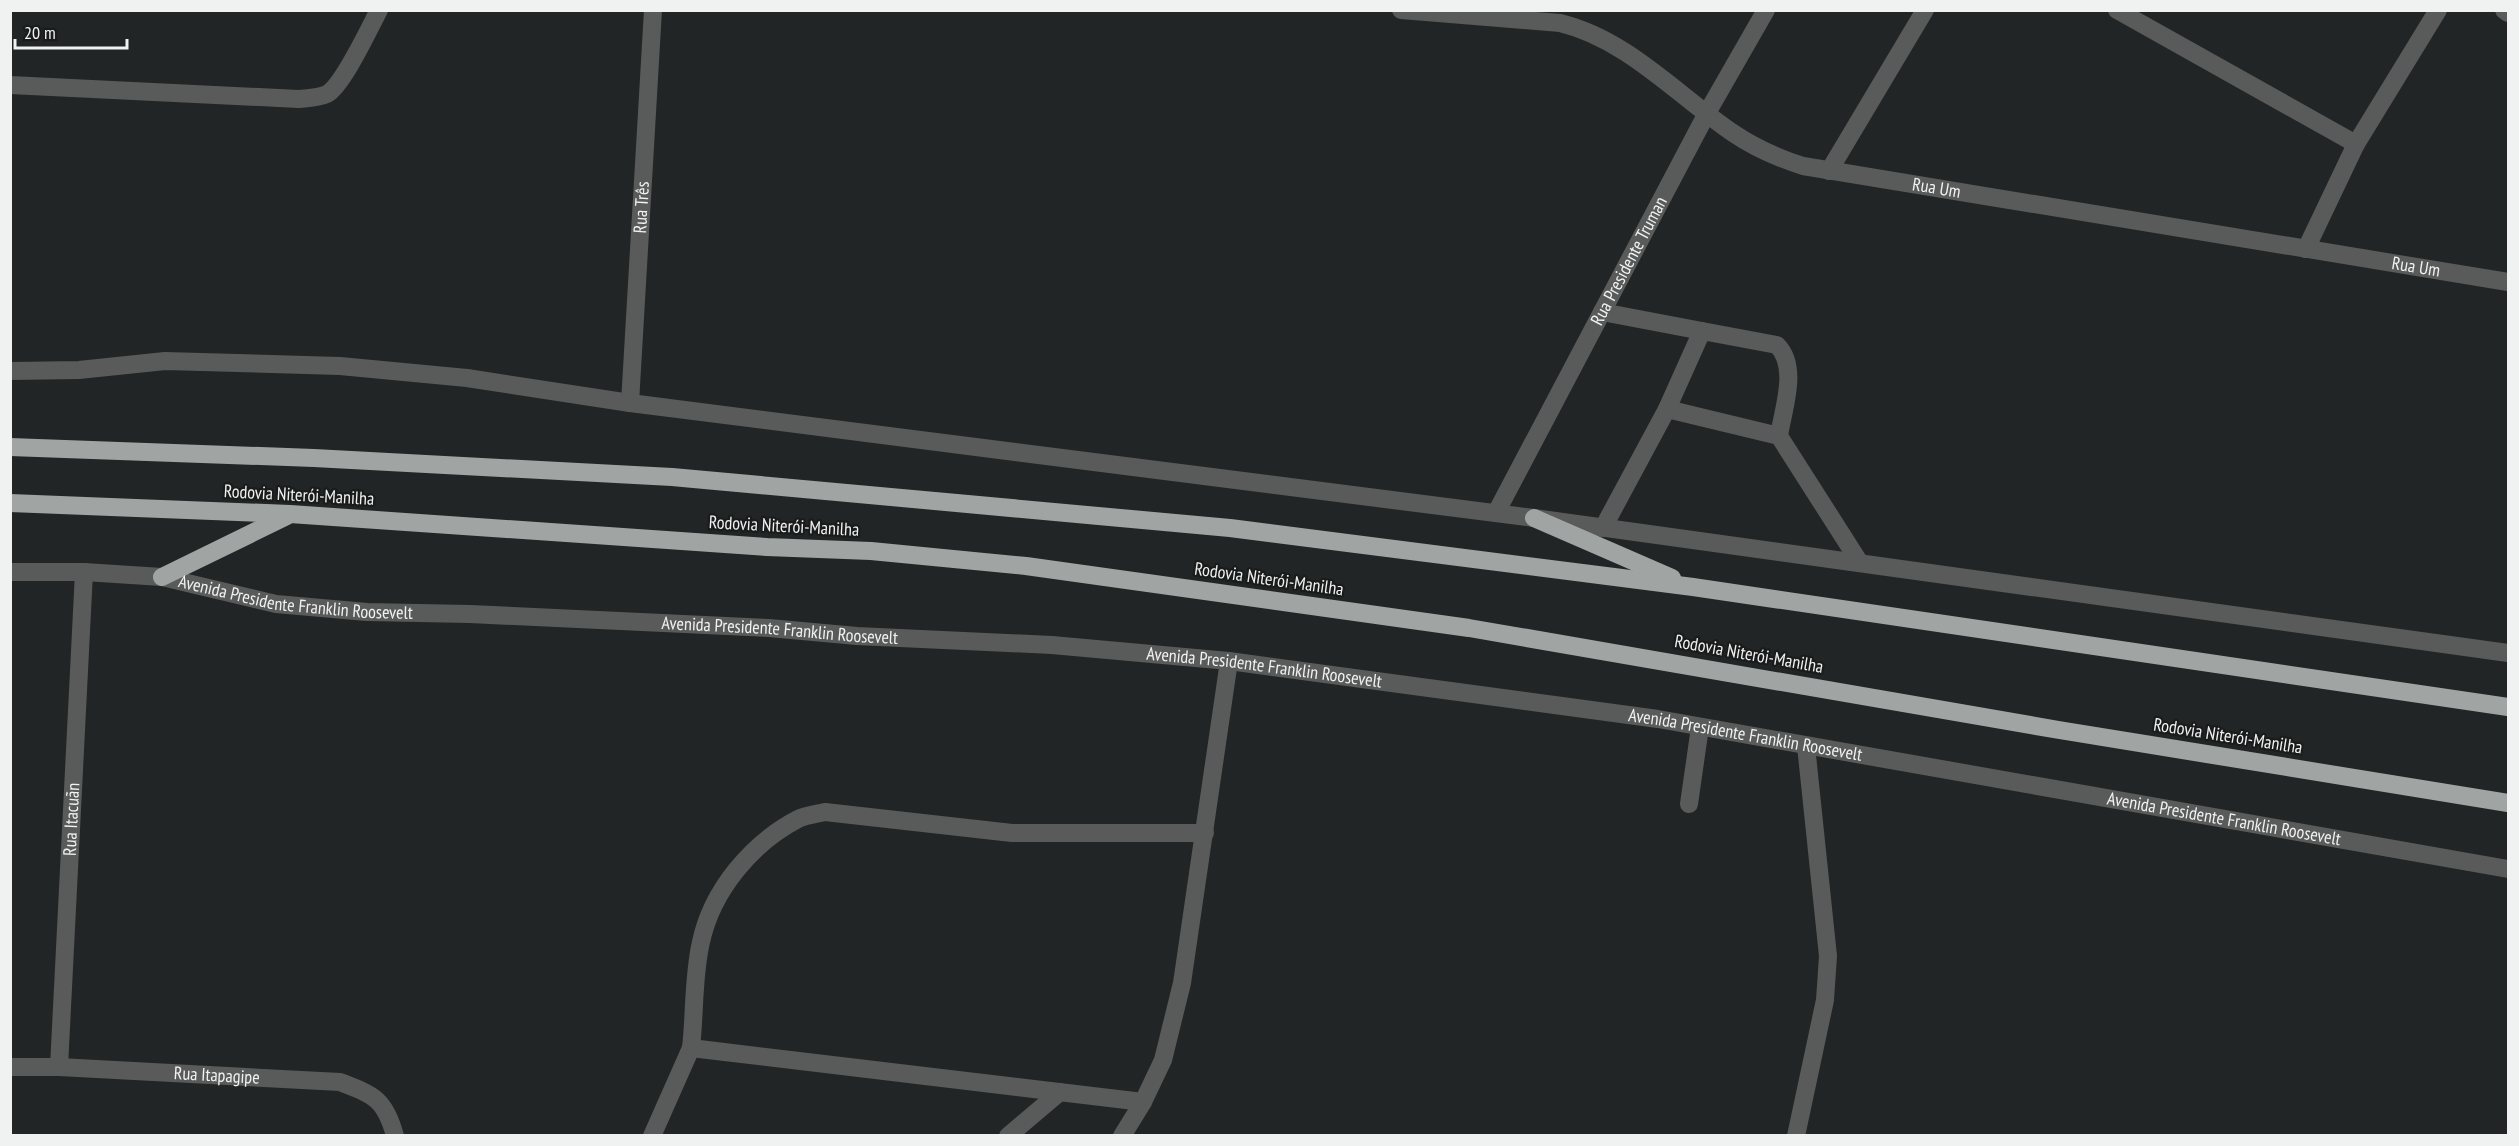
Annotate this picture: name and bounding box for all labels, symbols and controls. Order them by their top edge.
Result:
scale bar [15,12,128,50]
text: 20 m [24,21,56,44]
street label: Rua Um [1911,172,1962,203]
street label: Rua Três [628,181,654,234]
street label: Rua Presidente Truman [1585,192,1672,329]
street label: Rua Um [2390,251,2442,282]
street label: Rodovia Niterói-Manilha [223,479,375,510]
street label: Rodovia Niterói-Manilha [708,510,860,541]
street label: Rodovia Niterói-Manilha [1193,557,1345,600]
street label: Avenida Presidente Franklin Roosevelt [176,569,413,624]
street label: Avenida Presidente Franklin Roosevelt [661,611,899,649]
street label: Rodovia Niterói-Manilha [1673,629,1825,678]
street label: Avenida Presidente Franklin Roosevelt [1146,642,1383,693]
street label: Avenida Presidente Franklin Roosevelt [1627,703,1864,766]
street label: Rodovia Niterói-Manilha [2152,712,2304,759]
street label: Rua Itacuãn [58,782,84,856]
street label: Avenida Presidente Franklin Roosevelt [2105,786,2343,850]
street label: Rua Itapagipe [173,1061,260,1089]

